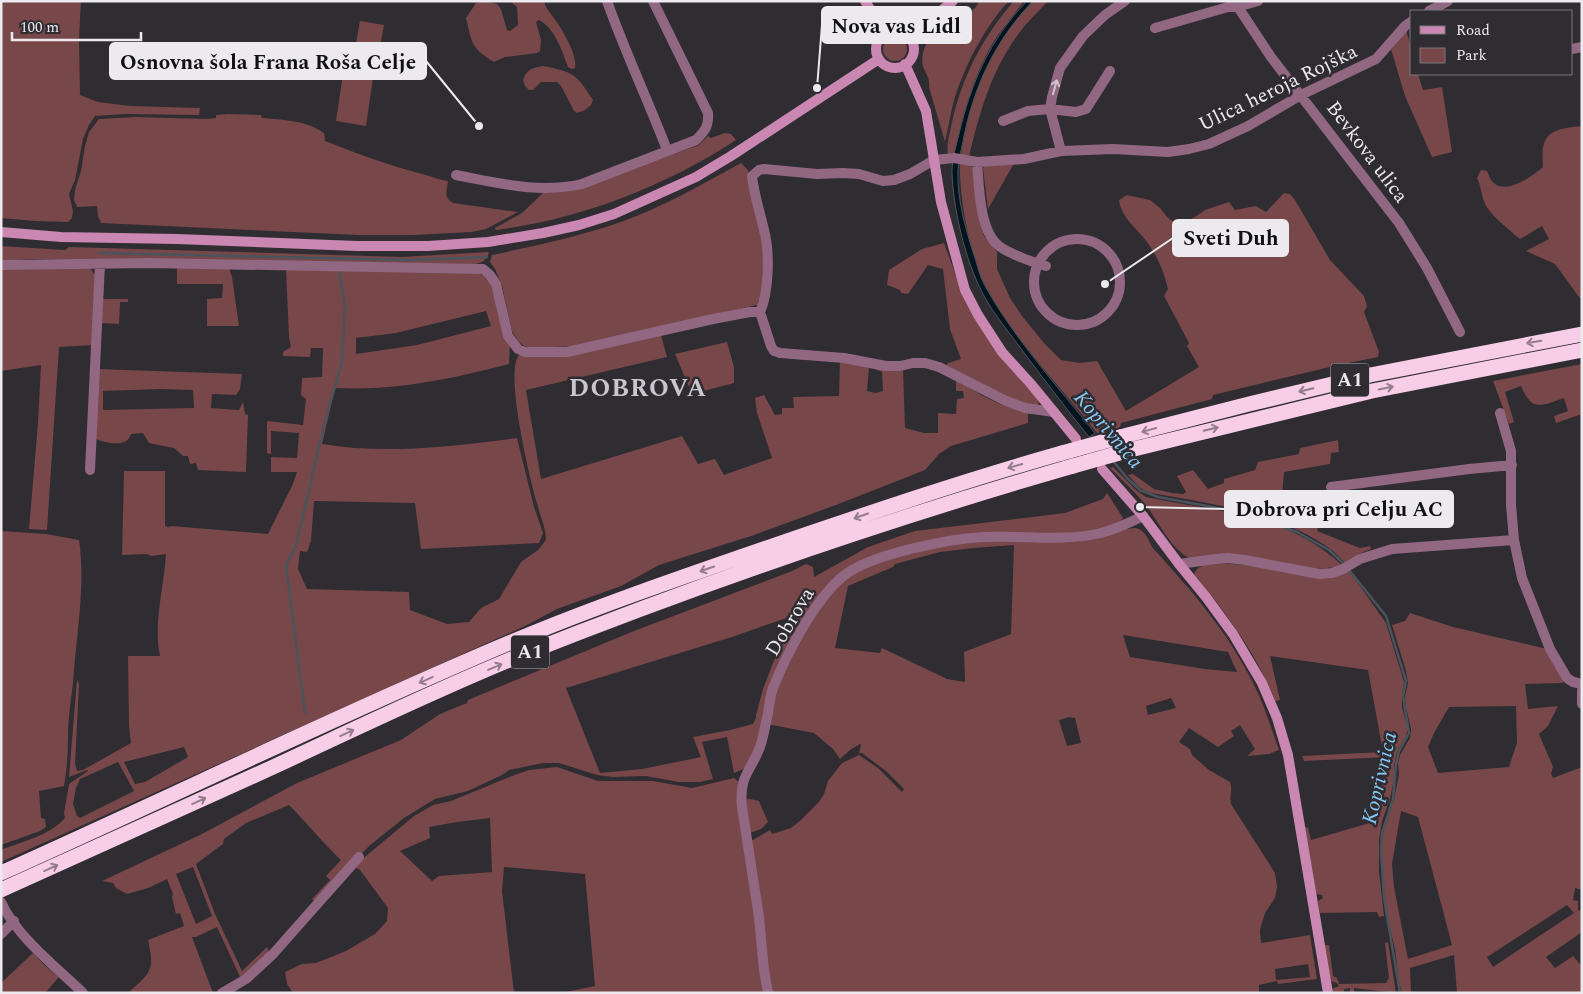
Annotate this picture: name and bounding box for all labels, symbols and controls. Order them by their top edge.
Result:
callout: Nova vas Lidl [822,7,971,43]
scale bar [12,10,141,42]
legend [1410,10,1573,75]
text: Nova vas Lidl [831,11,961,43]
text: 100 m [20,16,59,39]
text: Road [1456,19,1490,42]
street label: Ulica heroja Rojška [1194,36,1363,139]
callout: Osnovna šola Frana Roša Celje [110,43,426,79]
text: Park [1456,44,1487,67]
text: Osnovna šola Frana Roša Celje [120,47,416,79]
one-way arrow [1050,79,1060,95]
street label: Bevkova ulica [1319,95,1416,210]
callout: Sveti Duh [1173,220,1288,256]
text: Sveti Duh [1183,223,1279,255]
one-way arrow [1526,338,1542,348]
road number: A1 [1331,364,1369,396]
district label: DOBROVA [569,370,707,408]
one-way arrow [1378,383,1394,392]
water label: Koprivnica [1066,384,1151,477]
one-way arrow [1299,386,1315,395]
one-way arrow [1202,424,1218,434]
one-way arrow [1141,426,1157,435]
one-way arrow [1008,462,1024,472]
callout: Dobrova pri Celju AC [1225,491,1453,527]
text: Dobrova pri Celju AC [1235,494,1443,526]
one-way arrow [853,512,869,521]
one-way arrow [700,565,715,574]
street label: Dobrova [758,582,822,662]
road number: A1 [511,636,549,669]
one-way arrow [487,661,502,671]
one-way arrow [419,675,434,685]
one-way arrow [339,727,354,737]
water label: Koprivnica [1354,728,1406,827]
one-way arrow [191,796,206,805]
one-way arrow [43,862,58,872]

